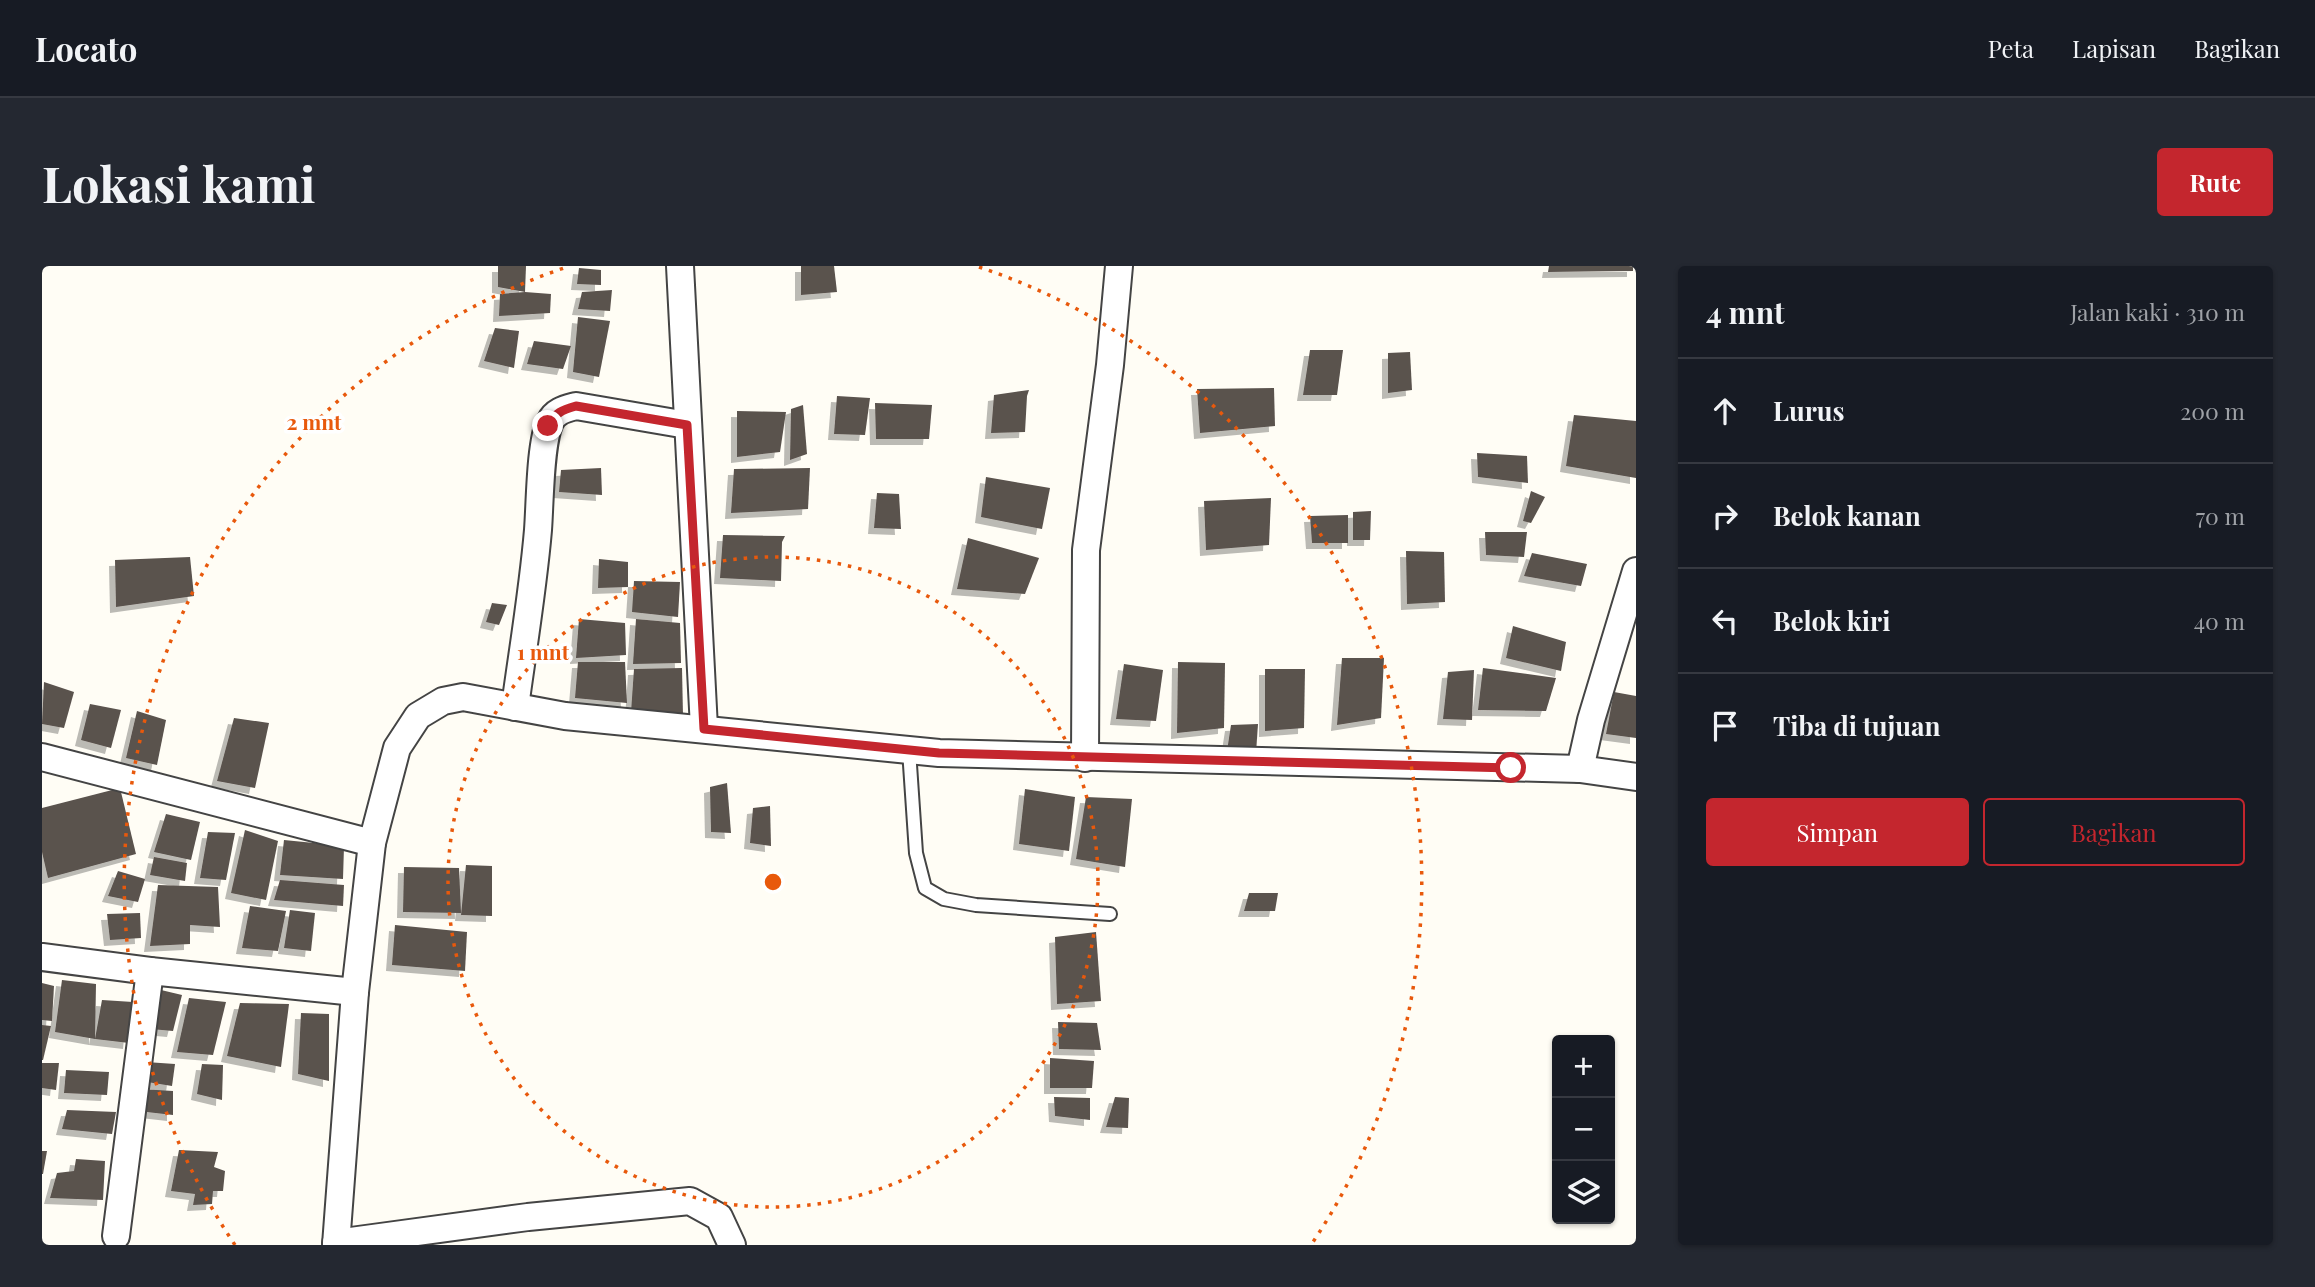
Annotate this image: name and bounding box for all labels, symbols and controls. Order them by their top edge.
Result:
text: Locato [35,26,137,70]
text: Peta [1988,32,2034,64]
text: Lapisan [2072,32,2156,64]
text: Bagikan [2194,32,2280,64]
button: Rute [2157,148,2273,216]
text: Lokasi kami [42,150,316,215]
text: 4 mnt [1706,292,1785,332]
text: Jalan kaki · 310 m [2070,296,2245,327]
icon: ahead [1706,392,1744,430]
text: Lurus [1773,393,1845,428]
text: 200 m [2180,395,2245,426]
text: 2 mnt [287,407,342,435]
route end [532,410,563,441]
icon: right [1706,497,1744,535]
text: Belok kanan [1773,498,1921,533]
text: 70 m [2196,500,2245,531]
icon: left [1706,602,1744,640]
text: Belok kiri [1773,603,1890,638]
text: 40 m [2194,605,2245,636]
text: 1 mnt [517,637,570,665]
icon: arrive [1706,707,1744,745]
text: Tiba di tujuan [1773,708,1941,743]
route start [1495,752,1526,783]
button: Simpan [1706,798,1969,866]
button: Bagikan [1983,798,2245,866]
centre of rings [761,870,785,894]
map controls [1552,1035,1615,1224]
button: + [1552,1035,1615,1098]
button: − [1552,1098,1615,1161]
button: layers [1552,1161,1615,1224]

